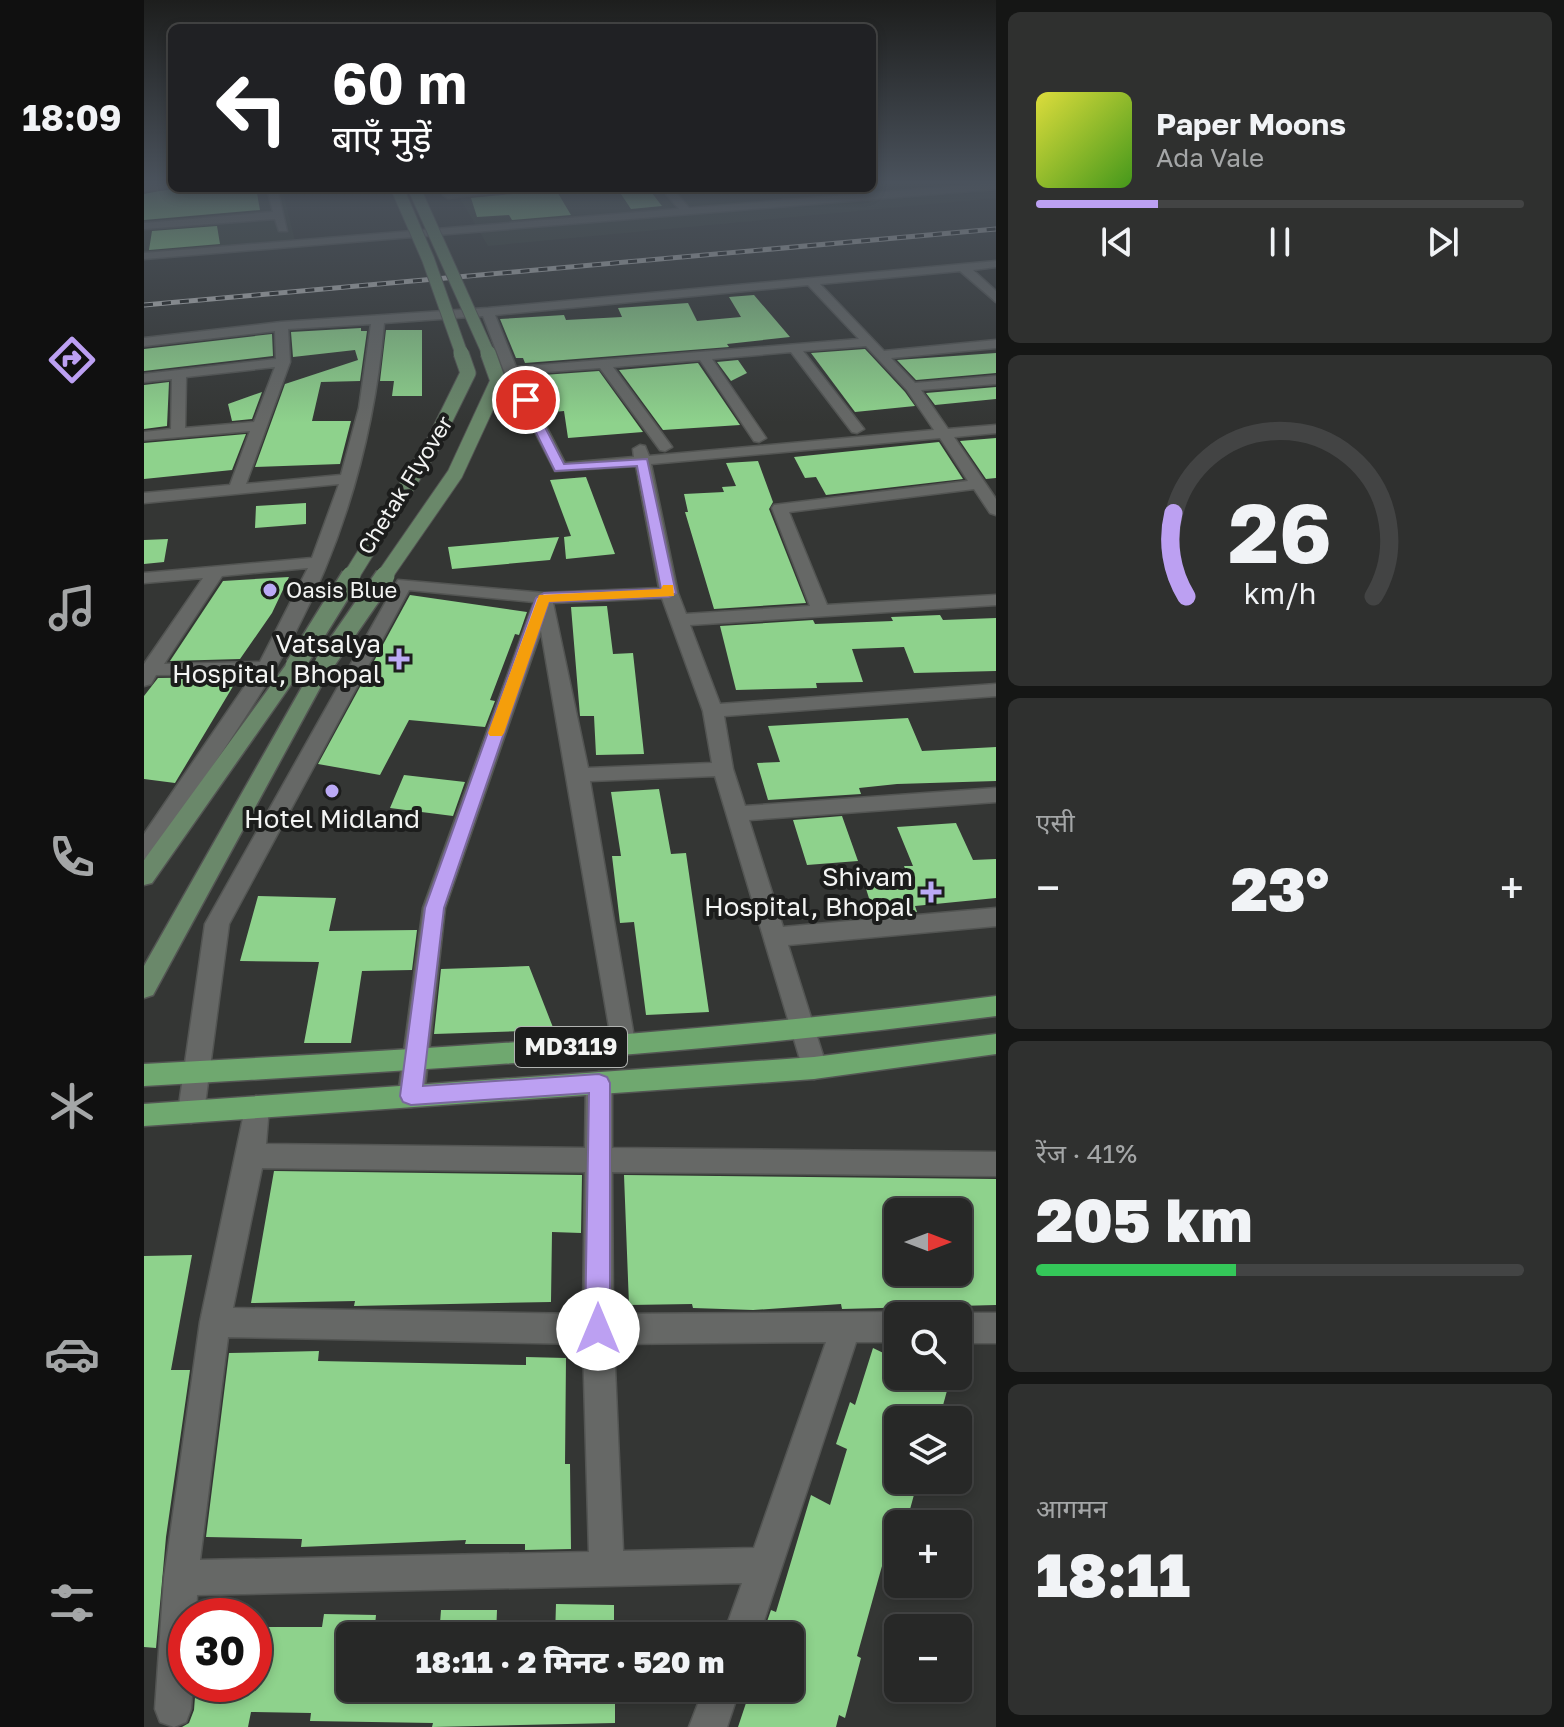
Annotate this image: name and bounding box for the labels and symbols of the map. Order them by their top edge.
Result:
pin [492,366,560,434]
street label: Chetak Flyover [351,410,458,559]
place label: Oasis Blue [286,576,397,603]
marker: Oasis Blue [261,581,279,599]
place label: Vatsalya Hospital, Bhopal [172,628,381,689]
marker: Vatsalya Hospital, Bhopal [388,648,410,670]
marker: Hotel Midland [323,782,341,800]
place label: Hotel Midland [244,803,420,834]
place label: Shivam Hospital, Bhopal [704,861,913,922]
marker: Shivam Hospital, Bhopal [920,881,942,903]
road number: MD3119 [515,1027,627,1067]
north arrow [884,1198,972,1286]
position arrow [556,1287,640,1371]
speed limit sign: 30 [168,1598,272,1702]

